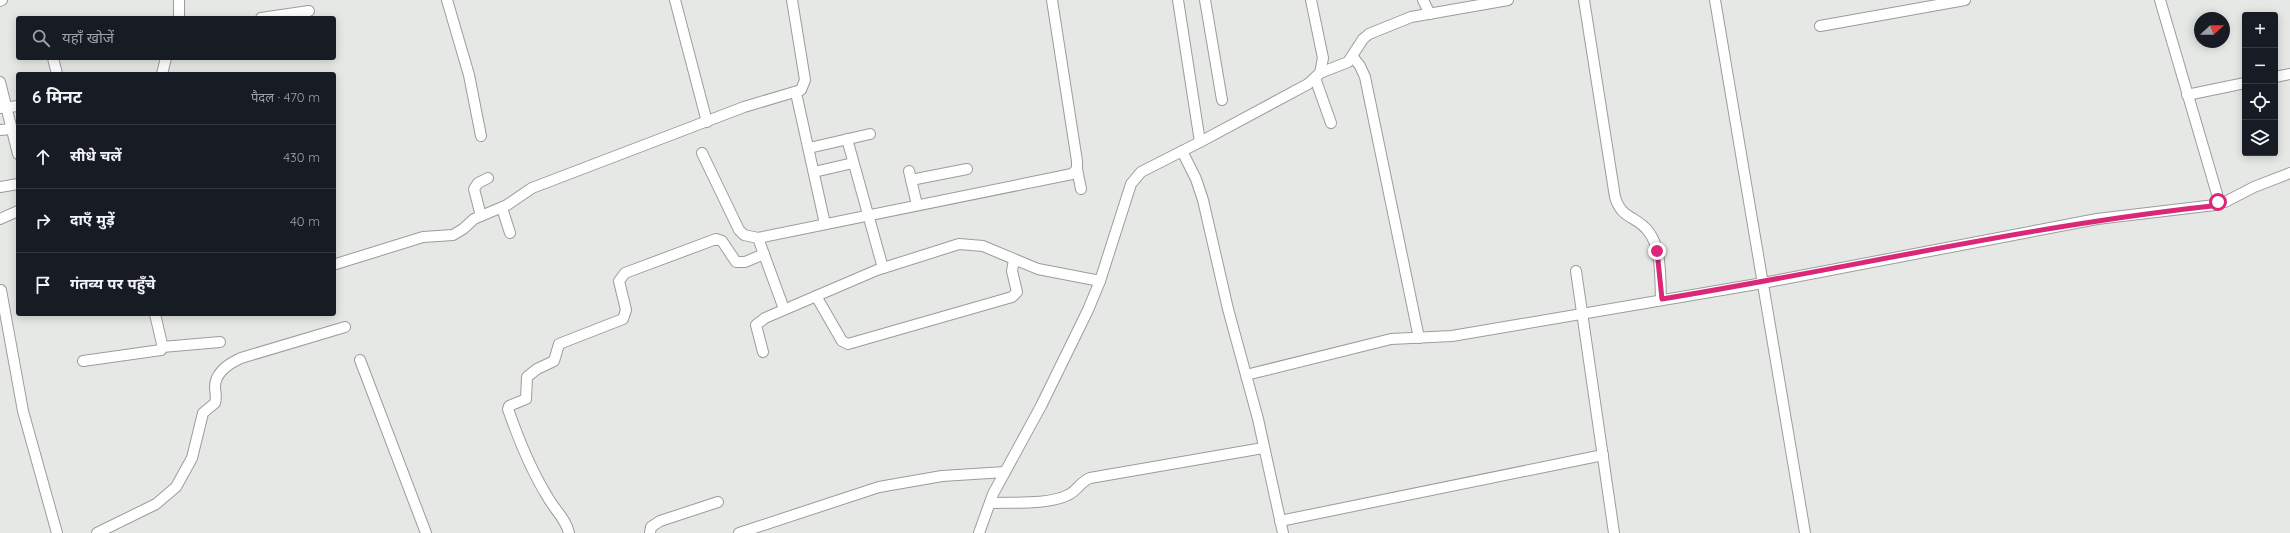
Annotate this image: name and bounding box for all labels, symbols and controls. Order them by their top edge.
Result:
north arrow [2194,12,2230,48]
map controls [2242,12,2278,156]
button: + [2242,12,2278,48]
search box [16,16,336,60]
icon: search [30,27,52,49]
text: यहाँ खोजें [62,28,114,47]
button: − [2242,48,2278,84]
button: locate [2242,84,2278,120]
text: 6 मिनट [32,86,82,107]
text: पैदल · 470 m [251,89,320,105]
button: layers [2242,120,2278,156]
icon: ahead [32,146,54,168]
text: सीधे चलें [70,146,121,165]
text: 430 m [283,149,320,165]
route start [2209,193,2227,211]
icon: right [32,210,54,232]
text: दाएँ मुड़ें [70,210,114,229]
text: 40 m [290,213,320,229]
route end [1648,242,1666,260]
icon: arrive [32,274,54,296]
text: गंतव्य पर पहुँचे [70,274,156,293]

